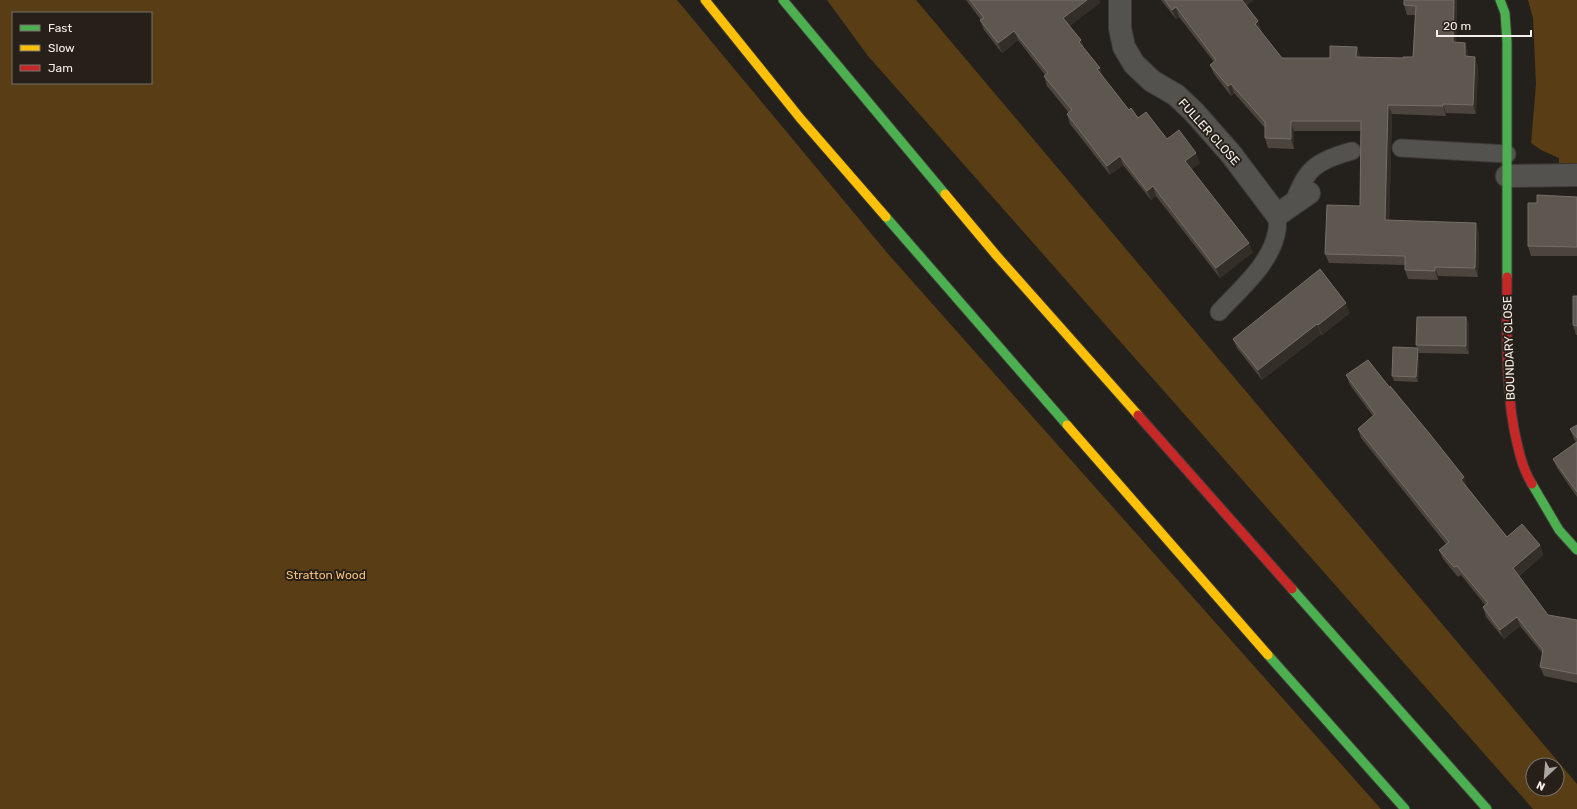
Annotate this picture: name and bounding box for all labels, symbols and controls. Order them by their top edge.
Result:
legend [12,12,152,84]
scale bar [1437,12,1531,38]
text: 20 m [1443,19,1471,33]
text: Fast [48,21,72,35]
text: Slow [48,41,75,55]
text: Jam [48,61,73,75]
street label: FULLER CLOSE [1176,96,1242,168]
street label: BOUNDARY CLOSE [1500,296,1518,400]
park label: Stratton Wood [286,568,366,582]
north arrow [1525,757,1565,797]
text: N [1534,778,1547,793]

